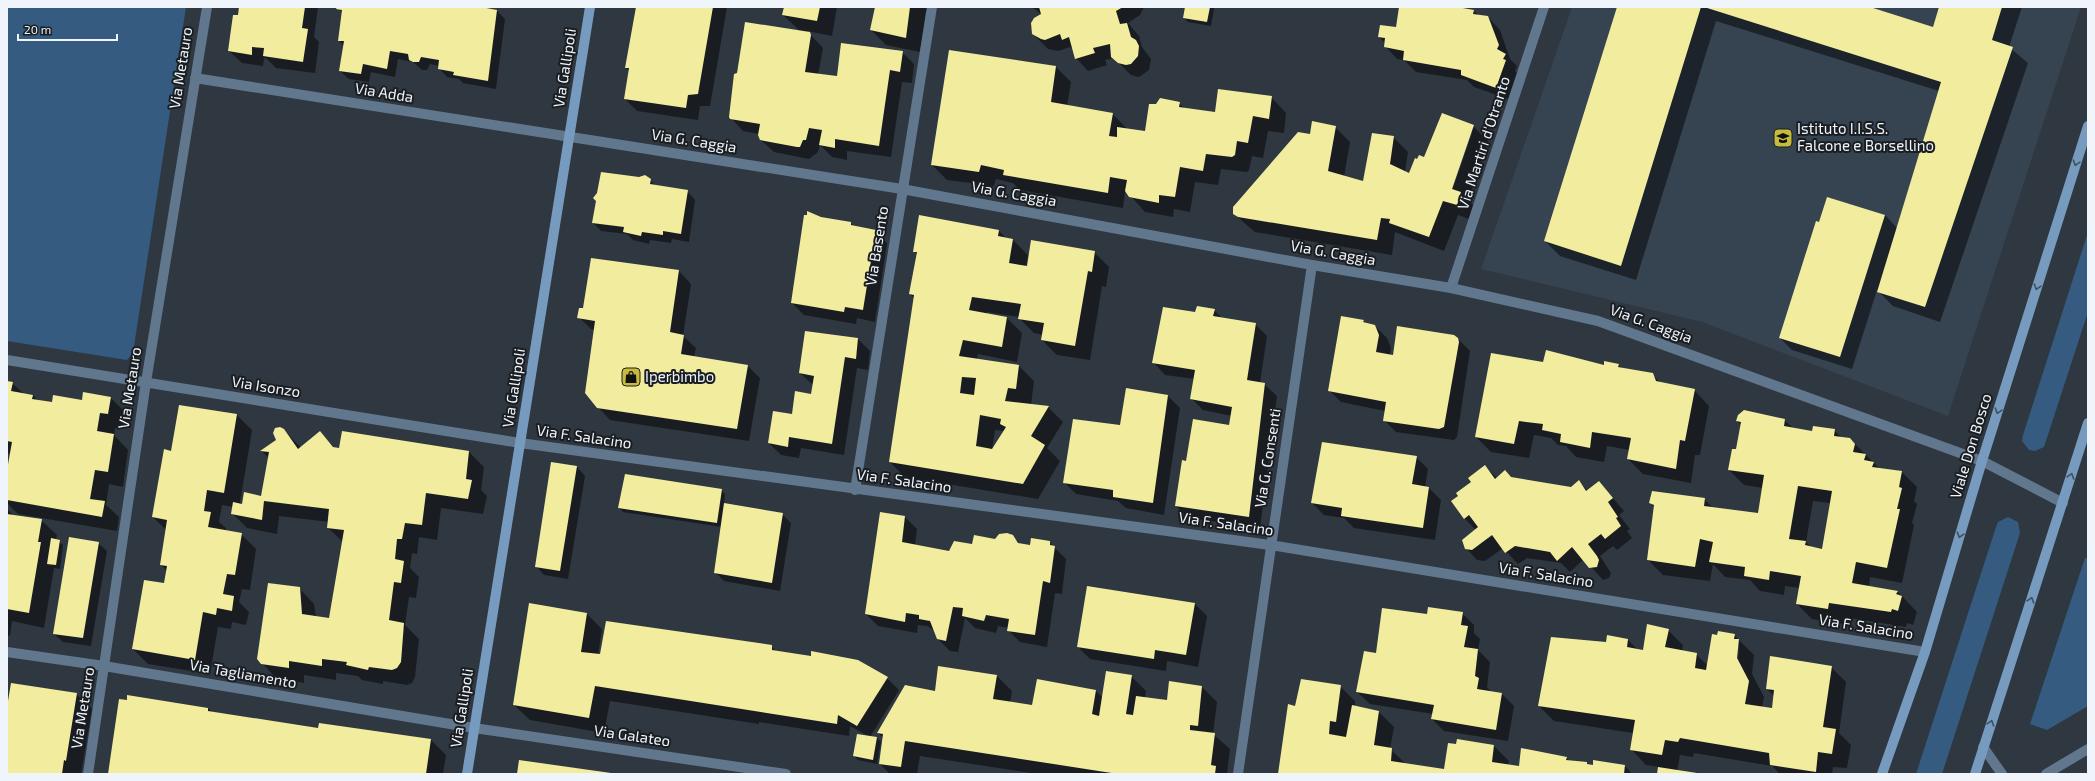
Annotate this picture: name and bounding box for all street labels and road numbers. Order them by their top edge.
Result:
street label: Via Metauro [165,26,195,110]
street label: Via Gallipoli [549,27,579,109]
street label: Via Martiri d'Otranto [1453,74,1513,212]
street label: Via Adda [354,79,415,106]
street label: Via G. Caggia [650,124,738,156]
street label: Via G. Caggia [970,177,1058,209]
street label: Via Basento [861,205,891,287]
street label: Via G. Caggia [1289,236,1377,268]
street label: Via G. Caggia [1608,300,1695,346]
street label: Via Metauro [114,346,144,430]
street label: Via Gallipoli [498,347,528,429]
street label: Via Isonzo [230,372,302,400]
street label: Viale Don Bosco [1946,391,1995,500]
street label: Via G. Consenti [1250,407,1284,509]
street label: Via F. Salacino [535,420,633,452]
street label: Via F. Salacino [855,464,953,496]
street label: Via F. Salacino [1177,507,1275,539]
street label: Via F. Salacino [1497,558,1595,590]
street label: Via F. Salacino [1817,610,1915,642]
street label: Via Tagliamento [188,655,298,691]
street label: Via Metauro [67,666,97,750]
street label: Via Gallipoli [446,667,476,749]
street label: Via Galateo [593,721,672,749]

